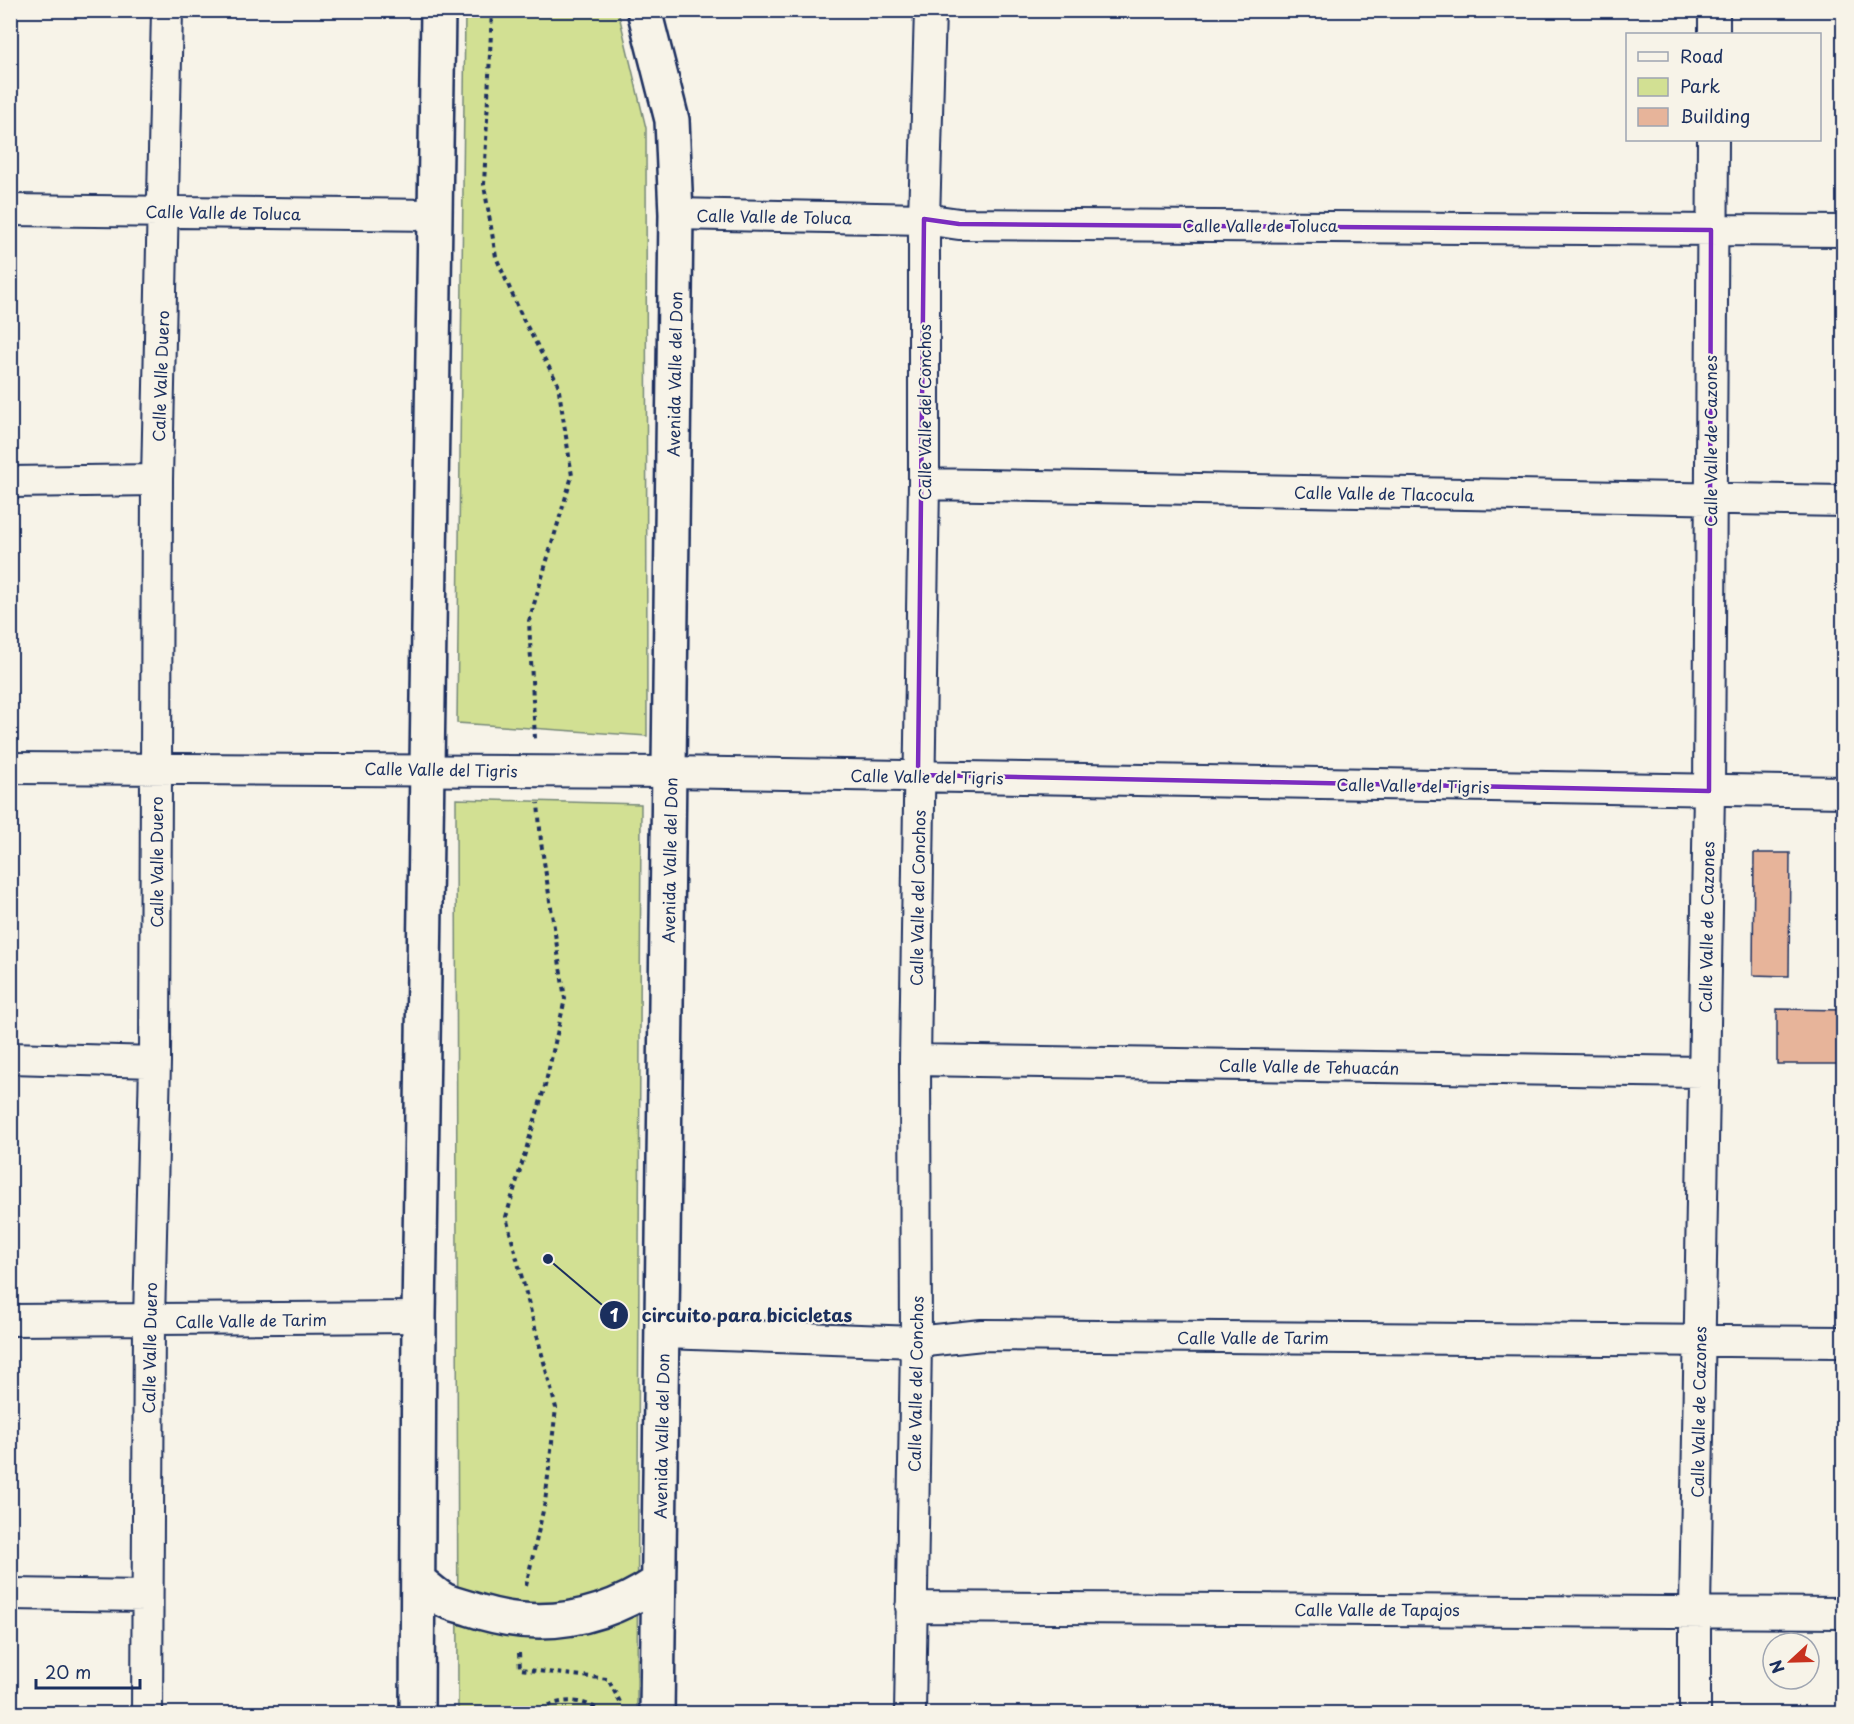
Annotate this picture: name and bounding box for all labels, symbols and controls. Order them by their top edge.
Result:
legend [1626,33,1821,141]
text: Road [1680,42,1724,69]
text: Park [1680,72,1720,99]
text: Building [1680,102,1750,129]
street label: Calle Valle de Toluca [145,199,301,225]
street label: Calle Valle de Toluca [696,203,852,229]
street label: Calle Valle de Toluca [1182,213,1338,237]
street label: Avenida Valle del Don [661,291,687,457]
street label: Calle Valle Duero [146,310,174,442]
street label: Calle Valle del Conchos [912,324,936,500]
street label: Calle Valle de Cazones [1698,355,1722,527]
street label: Calle Valle de Tlacocula [1294,479,1474,507]
street label: Calle Valle del Tigris [364,756,518,782]
street label: Calle Valle del Tigris [850,763,1004,789]
street label: Calle Valle del Tigris [1336,772,1490,798]
street label: Avenida Valle del Don [656,777,682,943]
street label: Calle Valle Duero [144,796,168,928]
street label: Calle Valle del Conchos [903,810,931,986]
street label: Calle Valle de Cazones [1693,841,1719,1013]
street label: Calle Valle de Tehuacán [1219,1052,1399,1080]
street label: Calle Valle Duero [136,1282,162,1414]
street label: Calle Valle del Conchos [901,1296,929,1472]
callout: circuito para bicicletas [599,1297,864,1333]
text: 1 [610,1301,619,1328]
text: circuito para bicicletas [642,1301,853,1328]
street label: Calle Valle de Tarim [175,1307,327,1333]
street label: Calle Valle de Tarim [1177,1325,1329,1349]
street label: Calle Valle de Cazones [1685,1326,1711,1498]
street label: Avenida Valle del Don [648,1353,674,1519]
street label: Calle Valle de Tapajos [1294,1597,1460,1621]
north arrow [1761,1631,1821,1691]
scale bar [36,1652,140,1690]
text: N [1763,1657,1790,1677]
text: 20 m [45,1658,91,1685]

